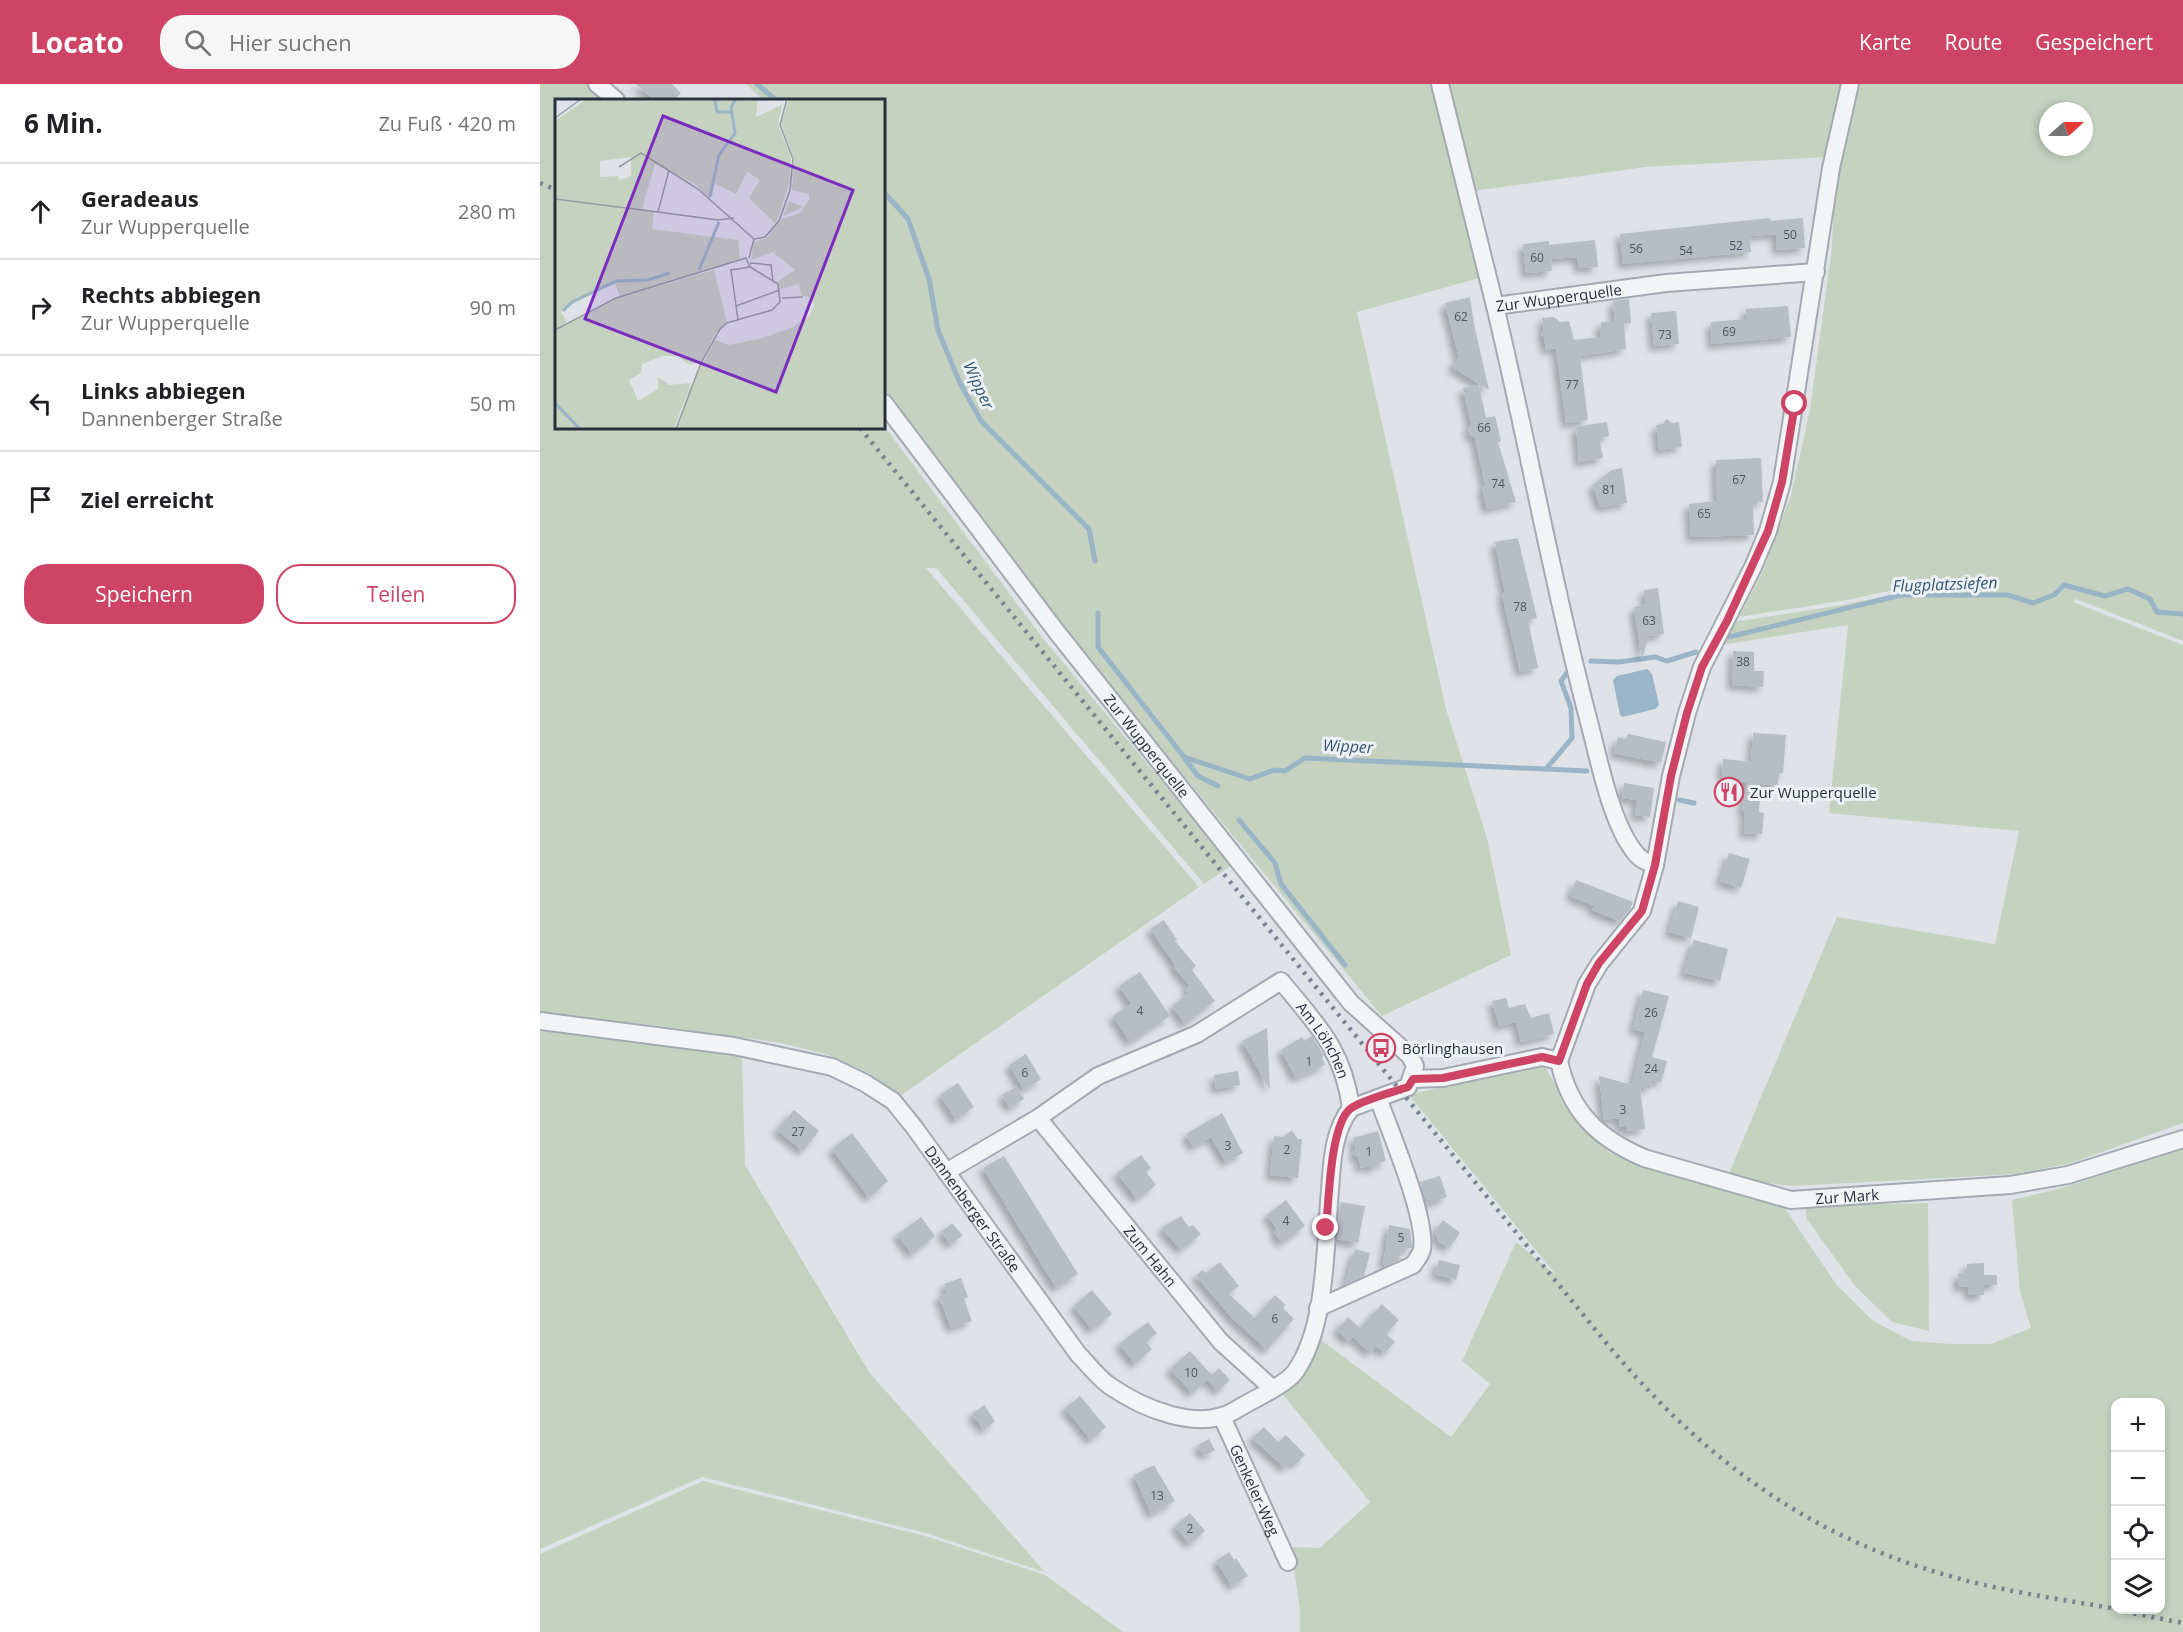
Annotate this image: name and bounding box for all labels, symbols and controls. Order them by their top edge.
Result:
search box [160,15,580,69]
text: Locato [30,23,124,61]
icon: search [181,26,214,59]
text: Hier suchen [229,27,352,57]
text: Karte [1859,28,1911,56]
text: Route [1944,28,2002,56]
text: Gespeichert [2035,28,2153,56]
inset map [555,99,885,429]
north arrow [2039,102,2093,156]
text: 6 Min. [24,105,103,141]
text: Zu Fuß · 420 m [378,110,516,137]
text: Geradeaus [81,183,199,213]
icon: ahead [24,195,57,228]
text: 280 m [458,198,516,225]
text: Zur Wupperquelle [81,213,250,240]
house number: 50 [1783,226,1797,243]
house number: 52 [1729,237,1743,254]
house number: 56 [1629,240,1643,257]
house number: 54 [1679,242,1693,259]
house number: 60 [1530,249,1544,266]
text: Rechts abbiegen [81,279,261,309]
street label: Zur Wupperquelle [1495,279,1623,316]
icon: right [24,291,57,324]
text: 90 m [469,294,516,321]
house number: 62 [1454,308,1468,325]
text: Zur Wupperquelle [81,309,250,336]
house number: 69 [1722,323,1736,340]
house number: 73 [1658,326,1672,343]
water label: Wipper [958,357,1000,413]
text: Links abbiegen [81,375,246,405]
house number: 77 [1565,376,1579,393]
icon: left [24,387,57,420]
text: 50 m [469,390,516,417]
route start [1781,390,1807,416]
text: Dannenberger Straße [81,405,283,432]
house number: 66 [1477,419,1491,436]
house number: 67 [1732,471,1746,488]
house number: 74 [1491,475,1505,492]
house number: 81 [1602,481,1616,498]
icon: arrive [24,483,57,516]
text: Ziel erreicht [81,484,214,514]
house number: 65 [1697,505,1711,522]
button: Speichern [24,564,264,624]
button: Teilen [276,564,516,624]
water label: Flugplatzsiefen [1892,571,1998,597]
house number: 78 [1513,598,1527,615]
house number: 63 [1642,612,1656,629]
house number: 38 [1736,653,1750,670]
street label: Zur Wupperquelle [1100,690,1194,802]
water label: Wipper [1322,734,1374,758]
restaurant icon: Zur Wupperquelle [1713,776,1745,808]
place label: Zur Wupperquelle [1750,782,1877,802]
street label: Am Löhchen [1292,997,1354,1081]
house number: 4 [1137,1002,1144,1019]
house number: 26 [1644,1004,1658,1021]
bus stop icon: Börlinghausen [1365,1032,1397,1064]
place label: Börlinghausen [1402,1038,1503,1058]
house number: 1 [1306,1053,1312,1070]
house number: 24 [1644,1060,1658,1077]
house number: 6 [1022,1064,1029,1081]
house number: 3 [1620,1101,1627,1118]
house number: 27 [791,1123,805,1140]
house number: 3 [1225,1137,1232,1154]
street label: Dannenberger Straße [921,1141,1026,1276]
house number: 2 [1284,1141,1291,1158]
house number: 1 [1366,1143,1372,1160]
street label: Zur Mark [1815,1184,1880,1208]
house number: 4 [1283,1212,1290,1229]
route end [1312,1214,1338,1240]
street label: Zum Hahn [1120,1221,1182,1291]
house number: 5 [1398,1229,1405,1246]
house number: 6 [1272,1310,1279,1327]
house number: 10 [1184,1364,1198,1381]
map controls [2111,1398,2165,1614]
button: + [2111,1398,2165,1452]
street label: Genkeler-Weg [1226,1441,1285,1539]
button: − [2111,1452,2165,1506]
house number: 13 [1150,1487,1164,1504]
button: locate [2111,1506,2165,1560]
house number: 2 [1187,1520,1194,1537]
button: layers [2111,1560,2165,1614]

